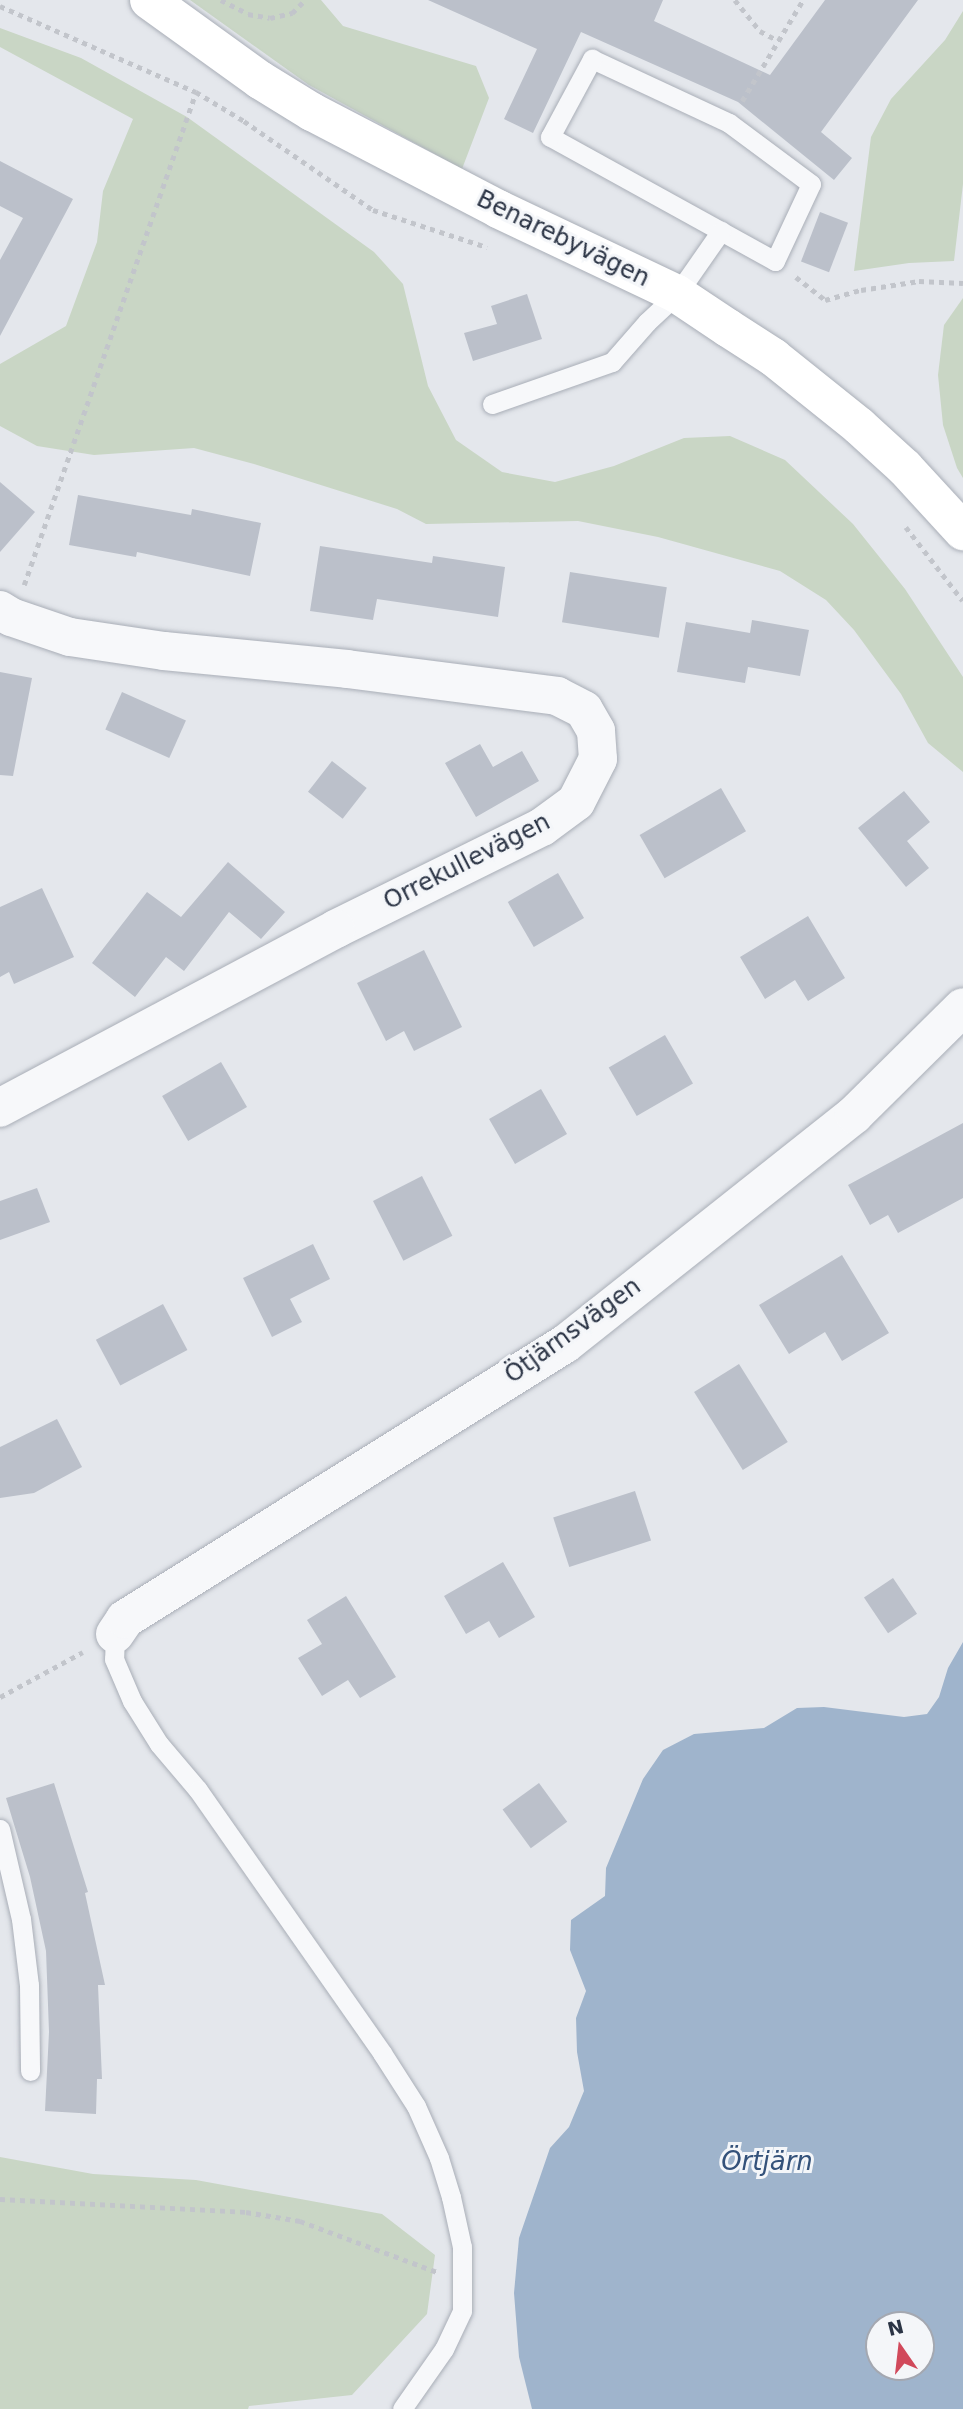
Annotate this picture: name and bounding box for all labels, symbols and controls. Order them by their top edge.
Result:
street label: Benarebyvägen [472,185,654,293]
street label: Orrekullevägen [379,808,555,916]
street label: Ötjärnsvägen [499,1272,647,1390]
water label: Örtjärn [721,2146,813,2178]
north arrow [865,2311,935,2381]
text: N [885,2315,906,2340]

